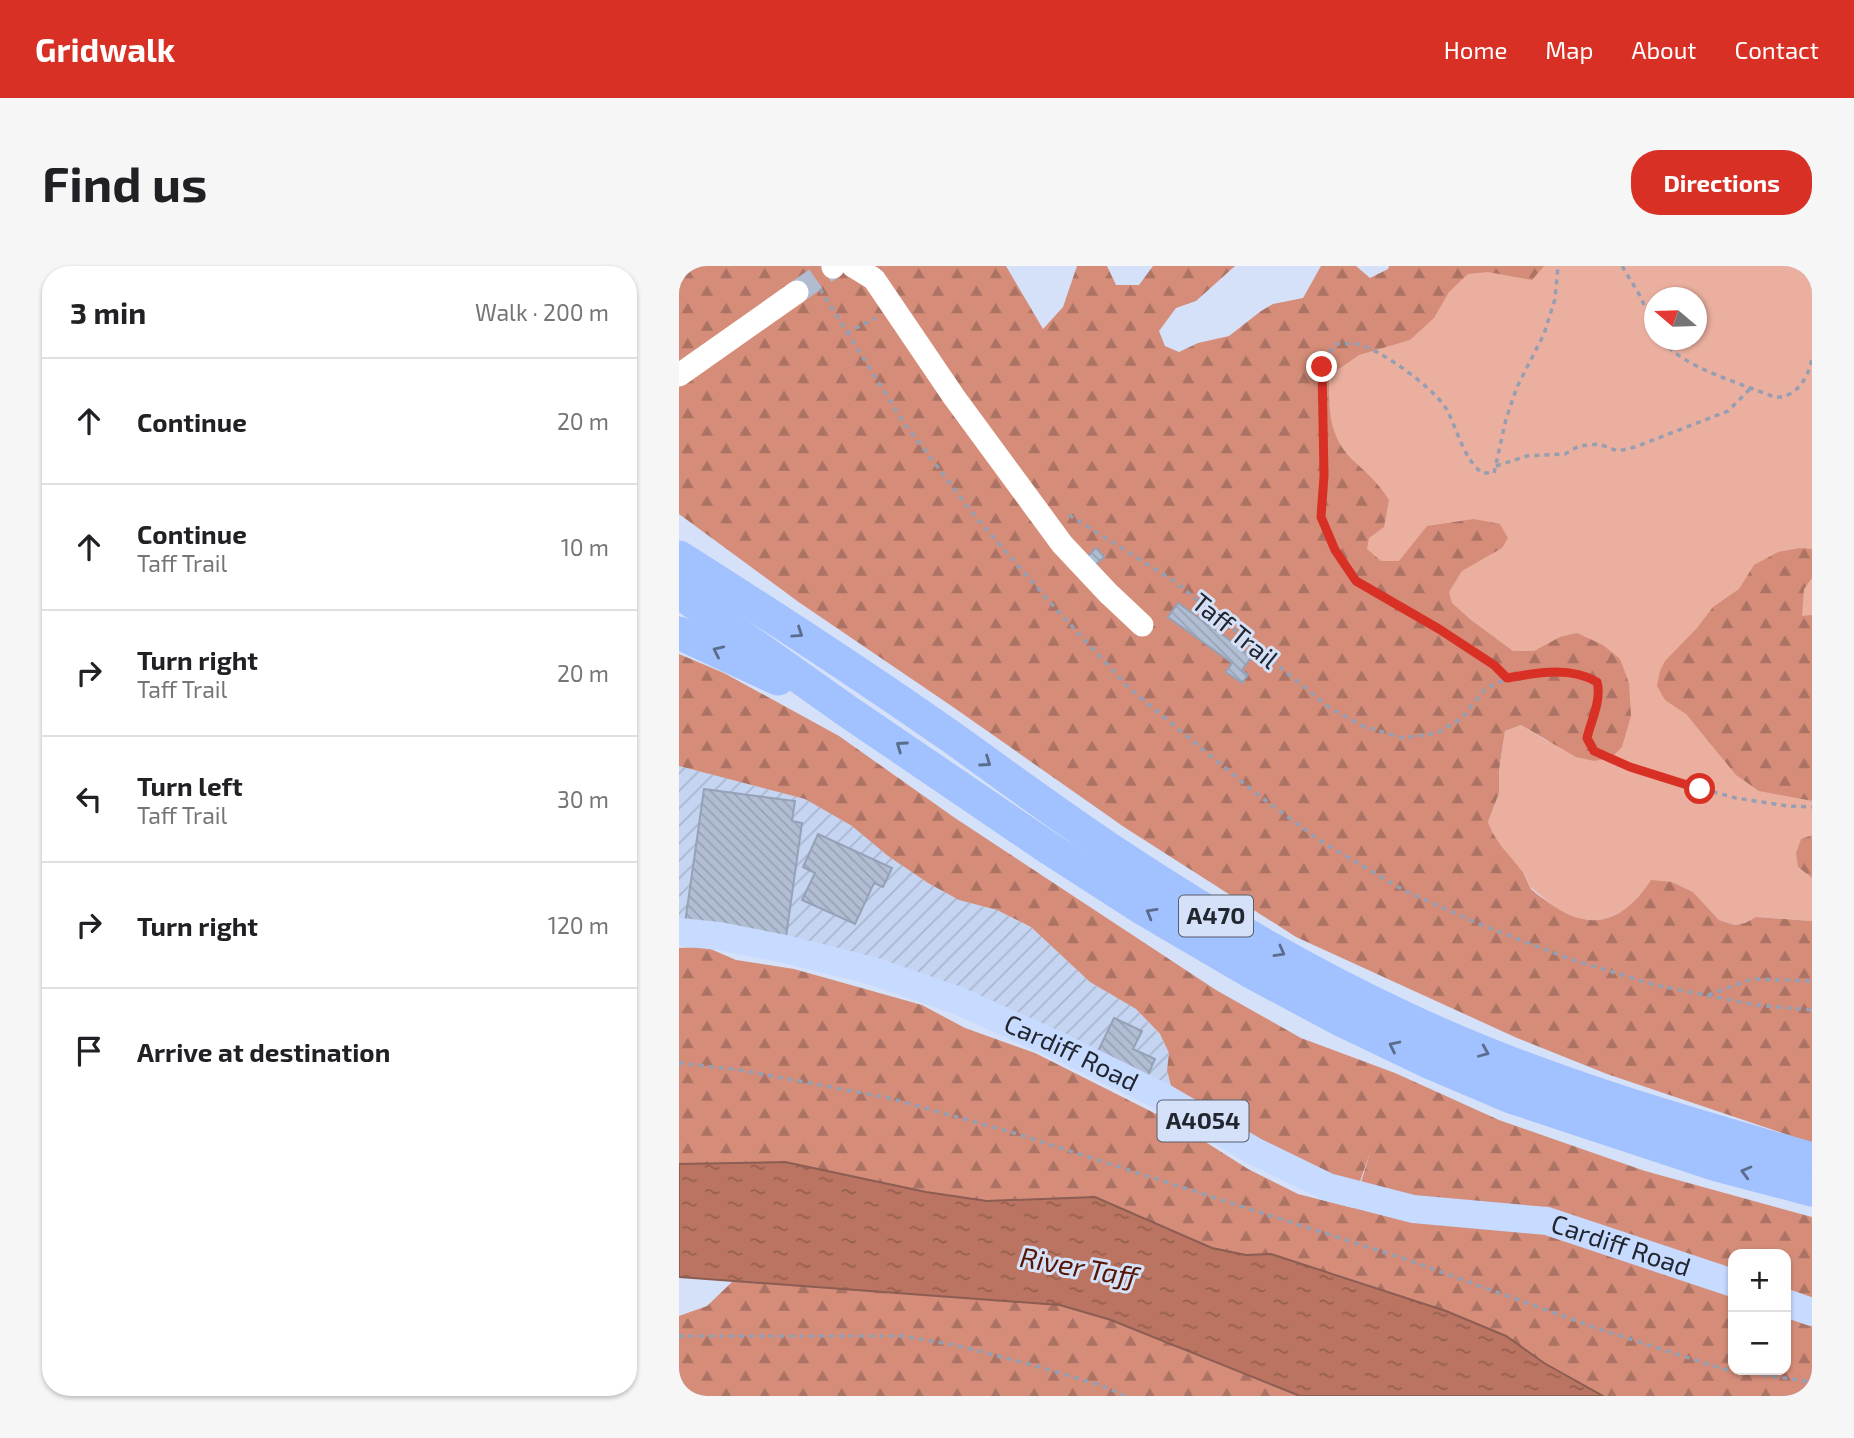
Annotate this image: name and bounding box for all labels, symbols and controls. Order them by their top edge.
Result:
text: Gridwalk [35,29,175,69]
text: Home [1444,35,1507,64]
text: Map [1545,35,1593,64]
text: About [1631,35,1697,64]
text: Contact [1735,35,1819,64]
button: Directions [1631,150,1812,215]
text: Find us [42,153,207,212]
north arrow [1644,287,1707,350]
text: 3 min [70,294,146,330]
text: Walk · 200 m [475,298,609,326]
route end [1306,351,1337,382]
icon: ahead [70,402,108,440]
text: Continue [137,406,247,437]
text: 20 m [557,407,609,435]
text: Continue [137,518,247,549]
icon: ahead [70,528,108,566]
text: 10 m [561,533,609,561]
text: Taff Trail [137,549,227,577]
street label: Taff Trail [1186,586,1286,674]
one-way arrow [791,625,804,638]
text: Turn right [137,644,258,675]
one-way arrow [713,645,725,659]
icon: right [70,654,108,692]
text: 20 m [557,659,609,687]
text: Taff Trail [137,675,227,703]
one-way arrow [896,742,909,754]
one-way arrow [978,754,991,766]
text: Turn left [137,770,243,801]
route start [1684,773,1715,804]
icon: left [70,780,108,818]
text: 30 m [557,785,609,813]
text: Taff Trail [137,801,227,829]
road number: A470 [1179,896,1253,936]
icon: right [70,906,108,944]
one-way arrow [1146,909,1159,922]
text: Turn right [137,910,258,941]
text: 120 m [548,911,609,939]
one-way arrow [1272,944,1285,957]
street label: Cardiff Road [1000,1007,1144,1097]
icon: arrive [70,1032,108,1070]
text: Arrive at destination [137,1036,390,1067]
one-way arrow [1389,1040,1401,1054]
one-way arrow [1477,1044,1489,1058]
road number: A4054 [1157,1100,1249,1142]
one-way arrow [1740,1166,1752,1180]
street label: Cardiff Road [1548,1207,1695,1282]
water label: River Taff [1017,1239,1143,1293]
map controls [1728,1249,1791,1375]
button: + [1728,1249,1791,1312]
button: − [1728,1312,1791,1375]

